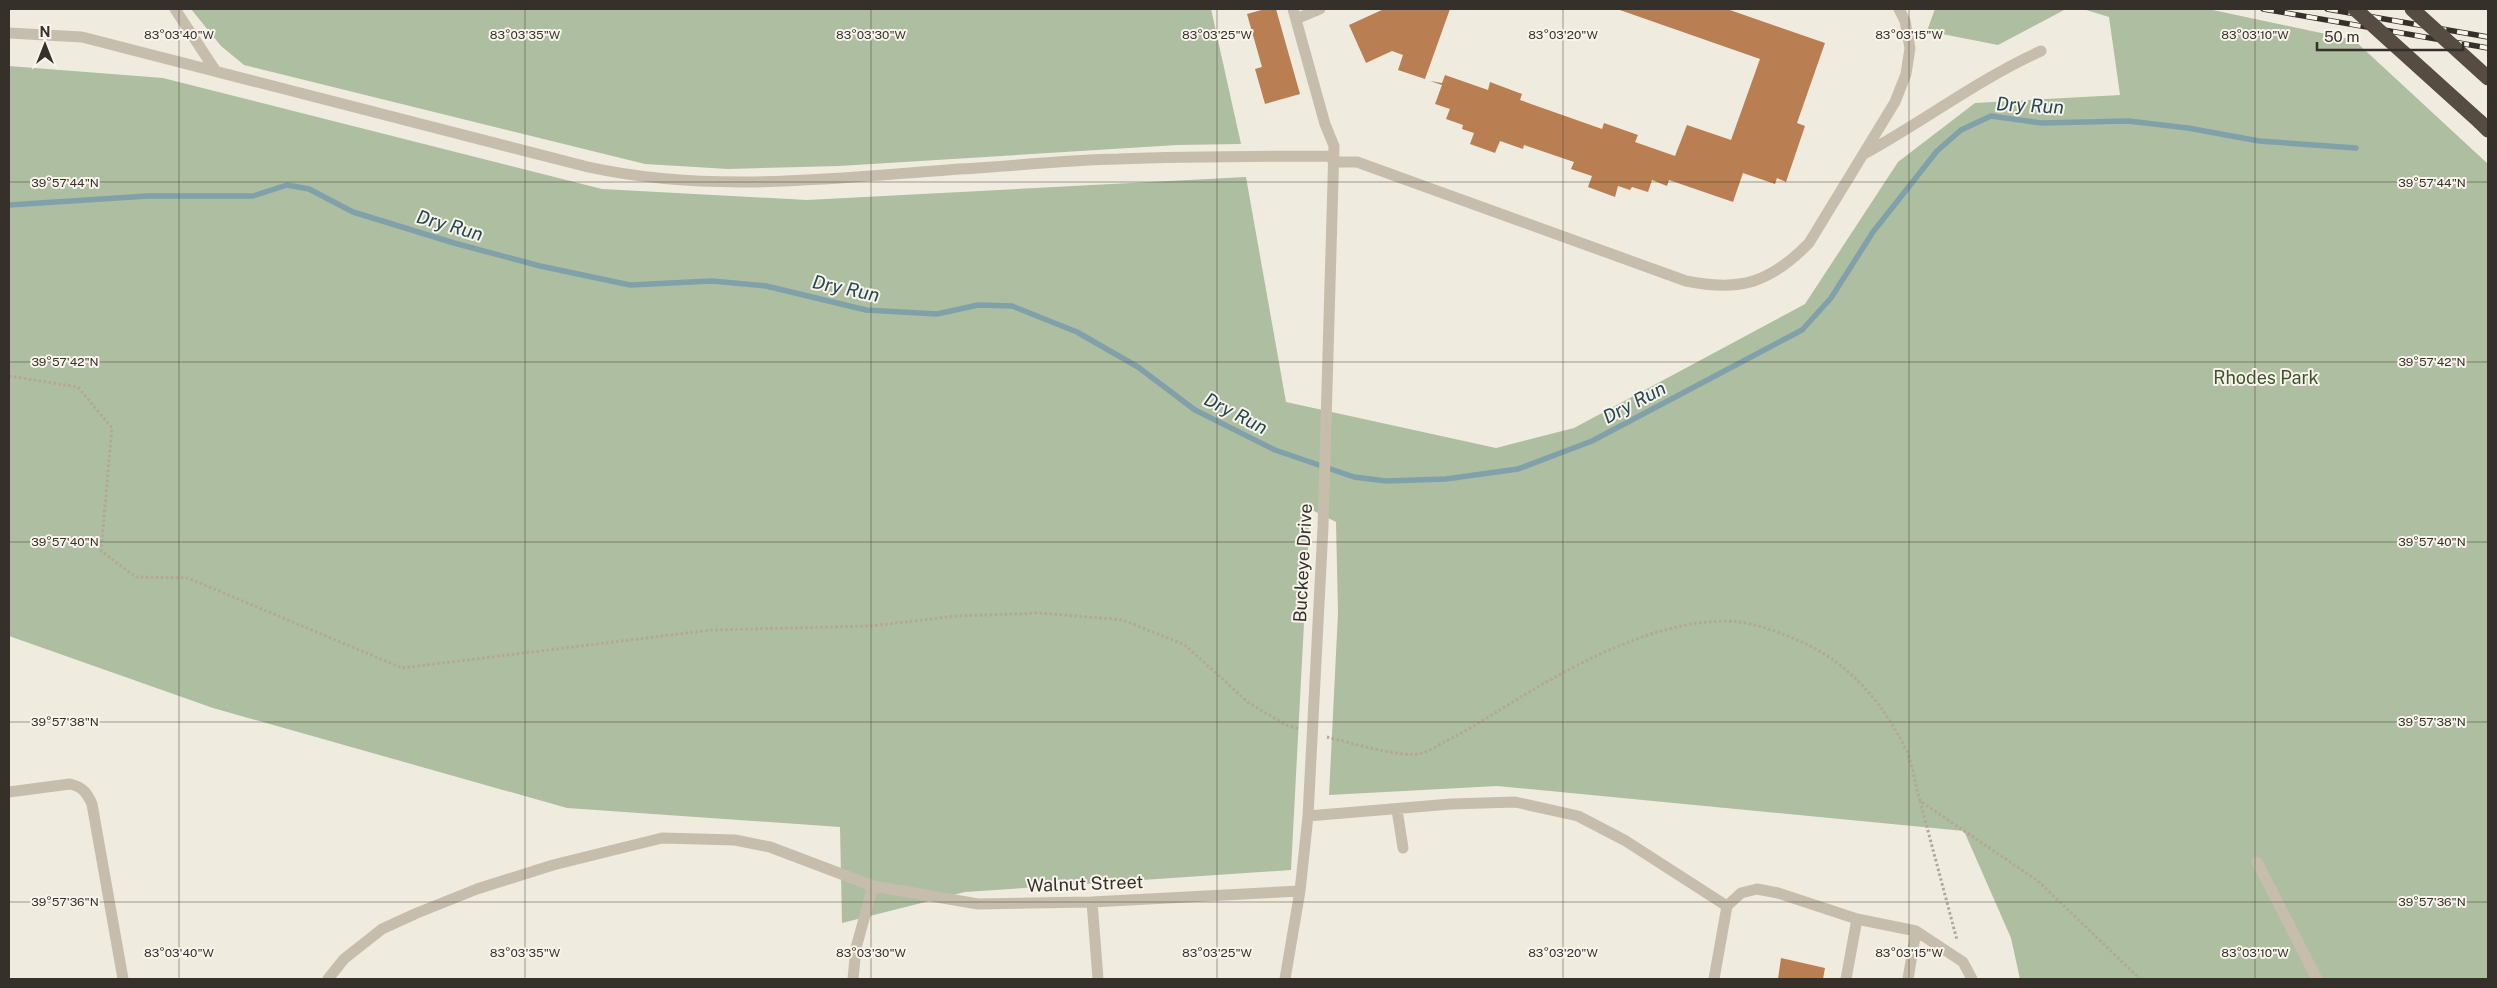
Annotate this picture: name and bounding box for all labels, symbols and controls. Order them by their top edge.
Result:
north arrow [20,20,70,70]
scale bar [2317,20,2463,52]
text: N [40,24,50,40]
text: 83°03'40"W [144,28,215,42]
text: 83°03'35"W [490,28,561,42]
text: 83°03'30"W [836,28,907,42]
text: 83°03'25"W [1182,28,1253,42]
text: 83°03'20"W [1528,28,1598,42]
text: 83°03'15"W [1875,28,1943,42]
text: 83°03'10"W [2221,28,2289,42]
text: 50 m [2324,28,2359,45]
water label: Dry Run [1995,92,2065,118]
text: 39°57'44"N [31,176,99,190]
text: 39°57'44"N [2398,176,2466,190]
water label: Dry Run [414,205,486,245]
water label: Dry Run [810,270,882,306]
text: 39°57'42"N [31,355,99,369]
text: 39°57'42"N [2398,355,2466,369]
park label: Rhodes Park [2213,367,2319,388]
water label: Dry Run [1599,376,1669,428]
water label: Dry Run [1201,388,1271,438]
street label: Buckeye Drive [1289,503,1316,623]
text: 39°57'40"N [31,535,99,549]
text: 39°57'40"N [2398,535,2466,549]
text: 39°57'38"N [31,715,99,729]
text: 39°57'38"N [2398,715,2466,729]
street label: Walnut Street [1026,871,1144,896]
text: 39°57'36"N [31,895,99,909]
text: 39°57'36"N [2398,895,2466,909]
text: 83°03'40"W [144,946,215,960]
text: 83°03'35"W [490,946,561,960]
text: 83°03'30"W [836,946,907,960]
text: 83°03'25"W [1182,946,1253,960]
text: 83°03'20"W [1528,946,1598,960]
text: 83°03'15"W [1875,946,1943,960]
text: 83°03'10"W [2221,946,2289,960]

